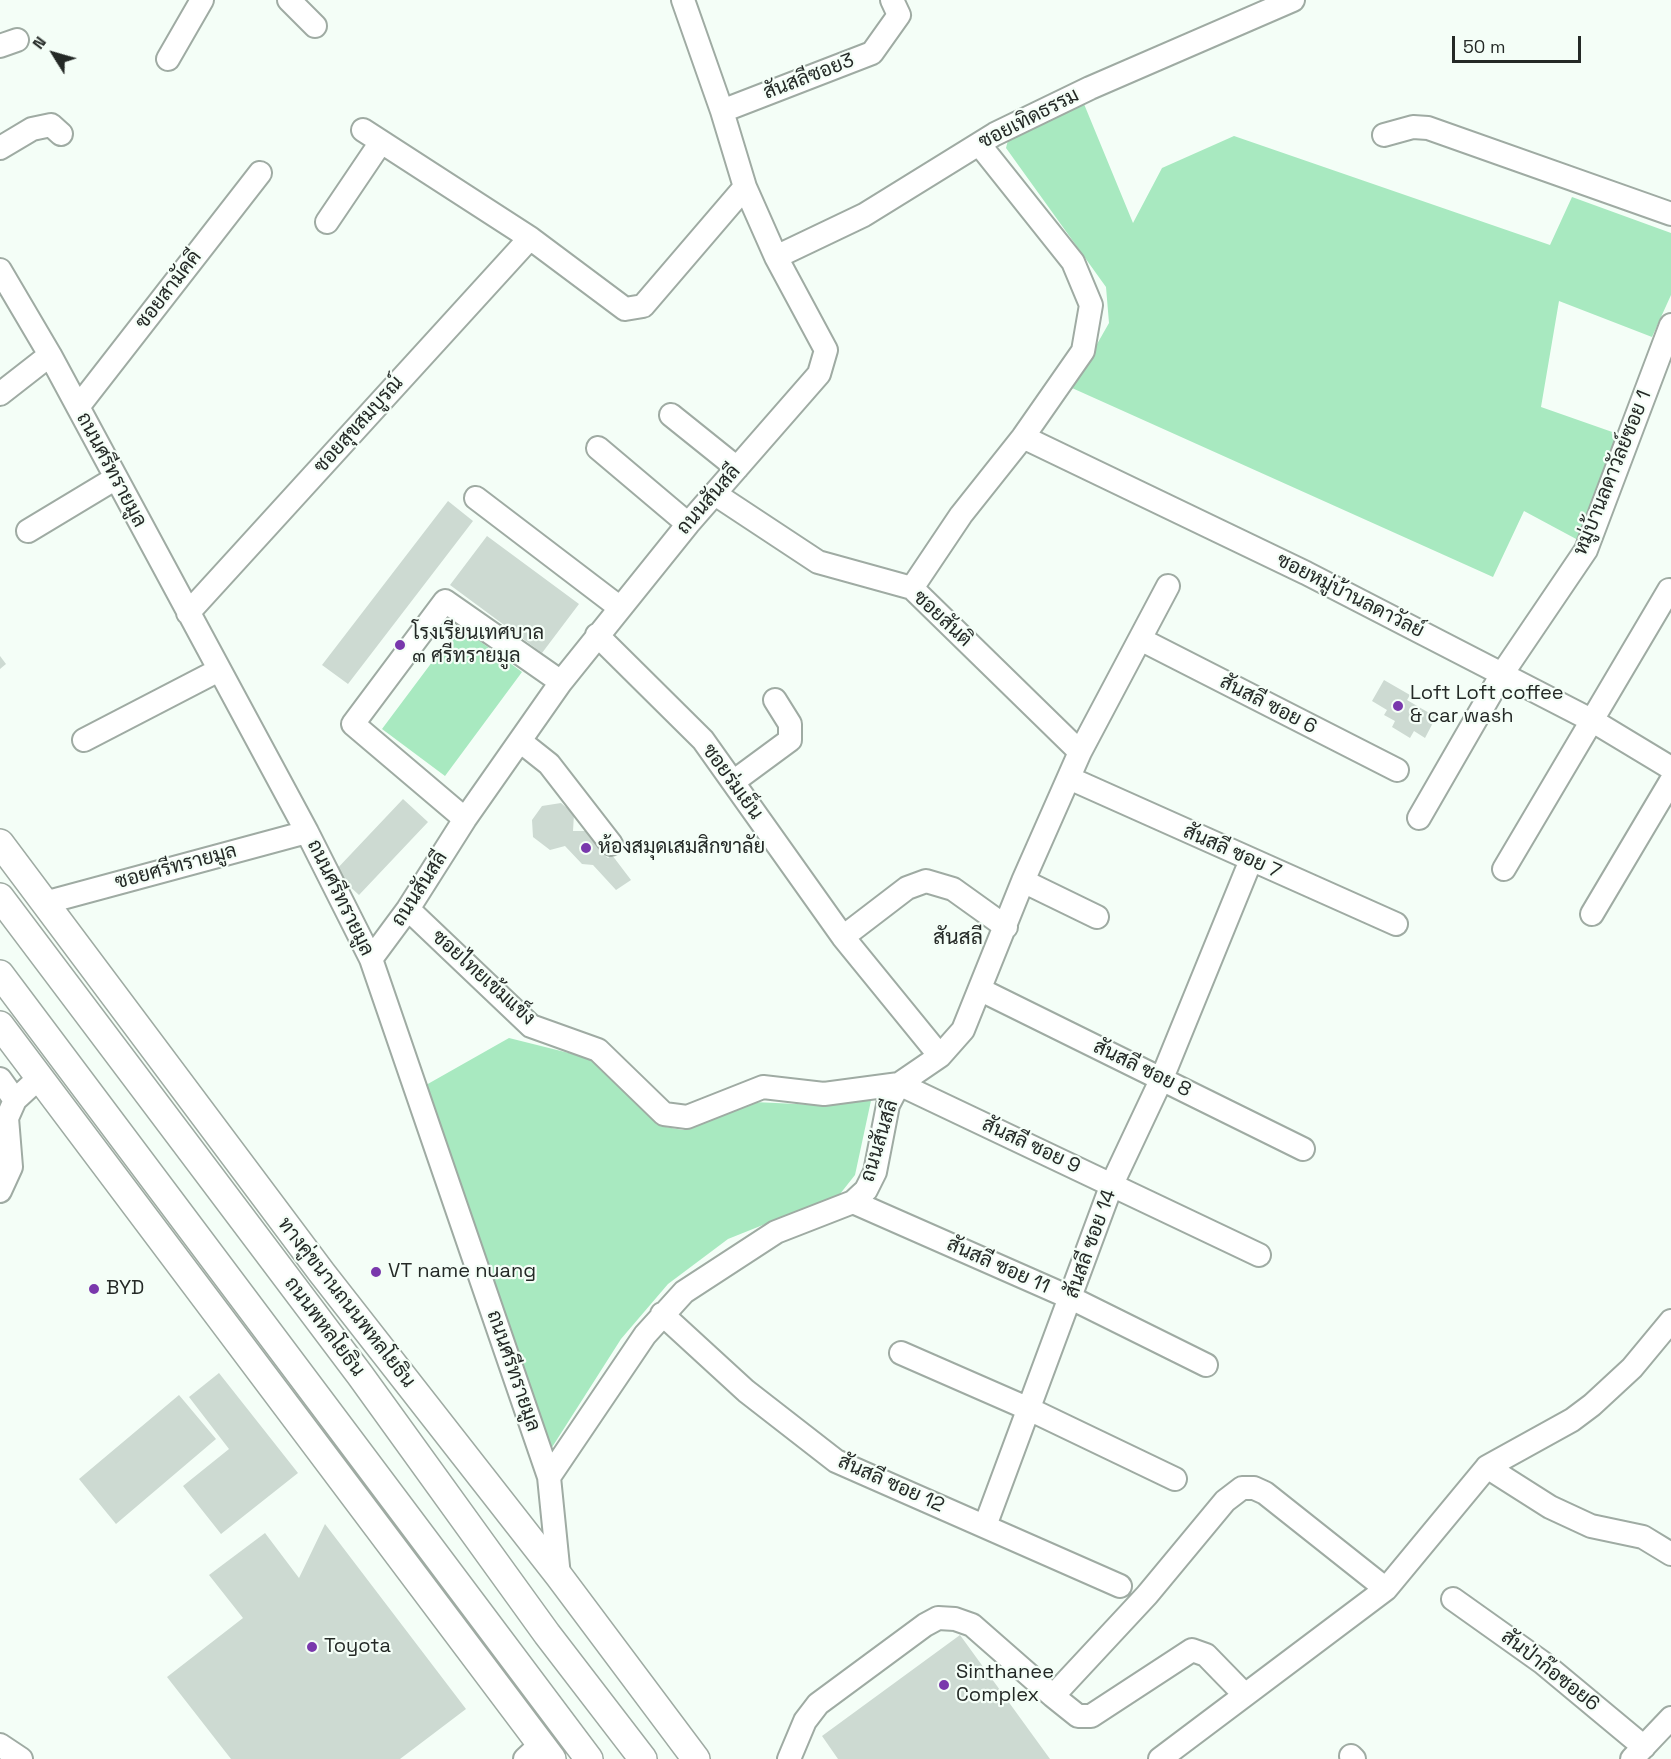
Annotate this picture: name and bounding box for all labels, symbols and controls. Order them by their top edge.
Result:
north arrow [24,24,84,84]
scale bar [1455,24,1584,62]
text: N [28,32,51,53]
text: 50 m [1463,35,1505,58]
street label: สันสลีซอย3 [760,49,858,105]
street label: ซอยเทิดธรรม [975,84,1083,154]
street label: ซอยสามัคคี [131,246,207,334]
street label: ซอยสุขสมบูรณ์ [309,372,409,478]
street label: หมู่บ้านลดาวัลย์ซอย 1 [1569,387,1657,559]
street label: ถนนศรีทรายมูล [71,408,151,532]
street label: ถนนสันสลี [672,460,746,540]
street label: ซอยหมู่บ้านลดาวัลย์ [1272,548,1428,644]
street label: ซอยสันติ [907,586,977,652]
place label: โรงเรียนเทศบาล ๓ ศรีทรายมูล [412,622,544,669]
marker: โรงเรียนเทศบาล ๓ ศรีทรายมูล [393,638,407,652]
street label: สันสลี ซอย 6 [1216,670,1320,740]
place label: Loft Loft coffee & car wash [1410,682,1564,729]
marker: Loft Loft coffee & car wash [1391,699,1405,713]
street label: ซอยร่มเย็น [696,739,768,825]
street label: สันสลี ซอย 7 [1179,820,1285,884]
street label: ถนนศรีทรายมูล [301,836,379,960]
place label: ห้องสมุดเสมสิกขาลัย [598,836,765,860]
street label: ซอยศรีทรายมูล [112,839,240,895]
marker: ห้องสมุดเสมสิกขาลัย [579,841,593,855]
street label: ถนนสันสลี [387,847,453,931]
street label: ซอยไทยเข้มแข็ง [426,925,540,1031]
district label: สันสลี [933,925,983,951]
street label: สันสลี ซอย 8 [1089,1035,1195,1103]
street label: ถนนสันสลี [856,1097,904,1185]
street label: สันสลี ซอย 9 [978,1113,1084,1179]
street label: สันสลี ซอย 14 [1060,1186,1122,1302]
street label: ทางคู่ขนานถนนพหลโยธิน [272,1213,420,1393]
street label: สันสลี ซอย 11 [943,1233,1053,1299]
place label: VT name nuang [388,1260,536,1284]
marker: VT name nuang [369,1265,383,1279]
street label: ถนนพหลโยธิน [279,1272,369,1382]
place label: BYD [106,1277,144,1301]
marker: BYD [87,1282,101,1296]
street label: ถนนศรีทรายมูล [481,1307,545,1435]
street label: สันสลี ซอย 12 [834,1450,948,1518]
street label: สันป่าก๊อซอย6 [1496,1625,1604,1717]
place label: Toyota [324,1635,391,1659]
marker: Toyota [305,1640,319,1654]
place label: Sinthanee Complex [956,1661,1054,1708]
marker: Sinthanee Complex [937,1678,951,1692]

